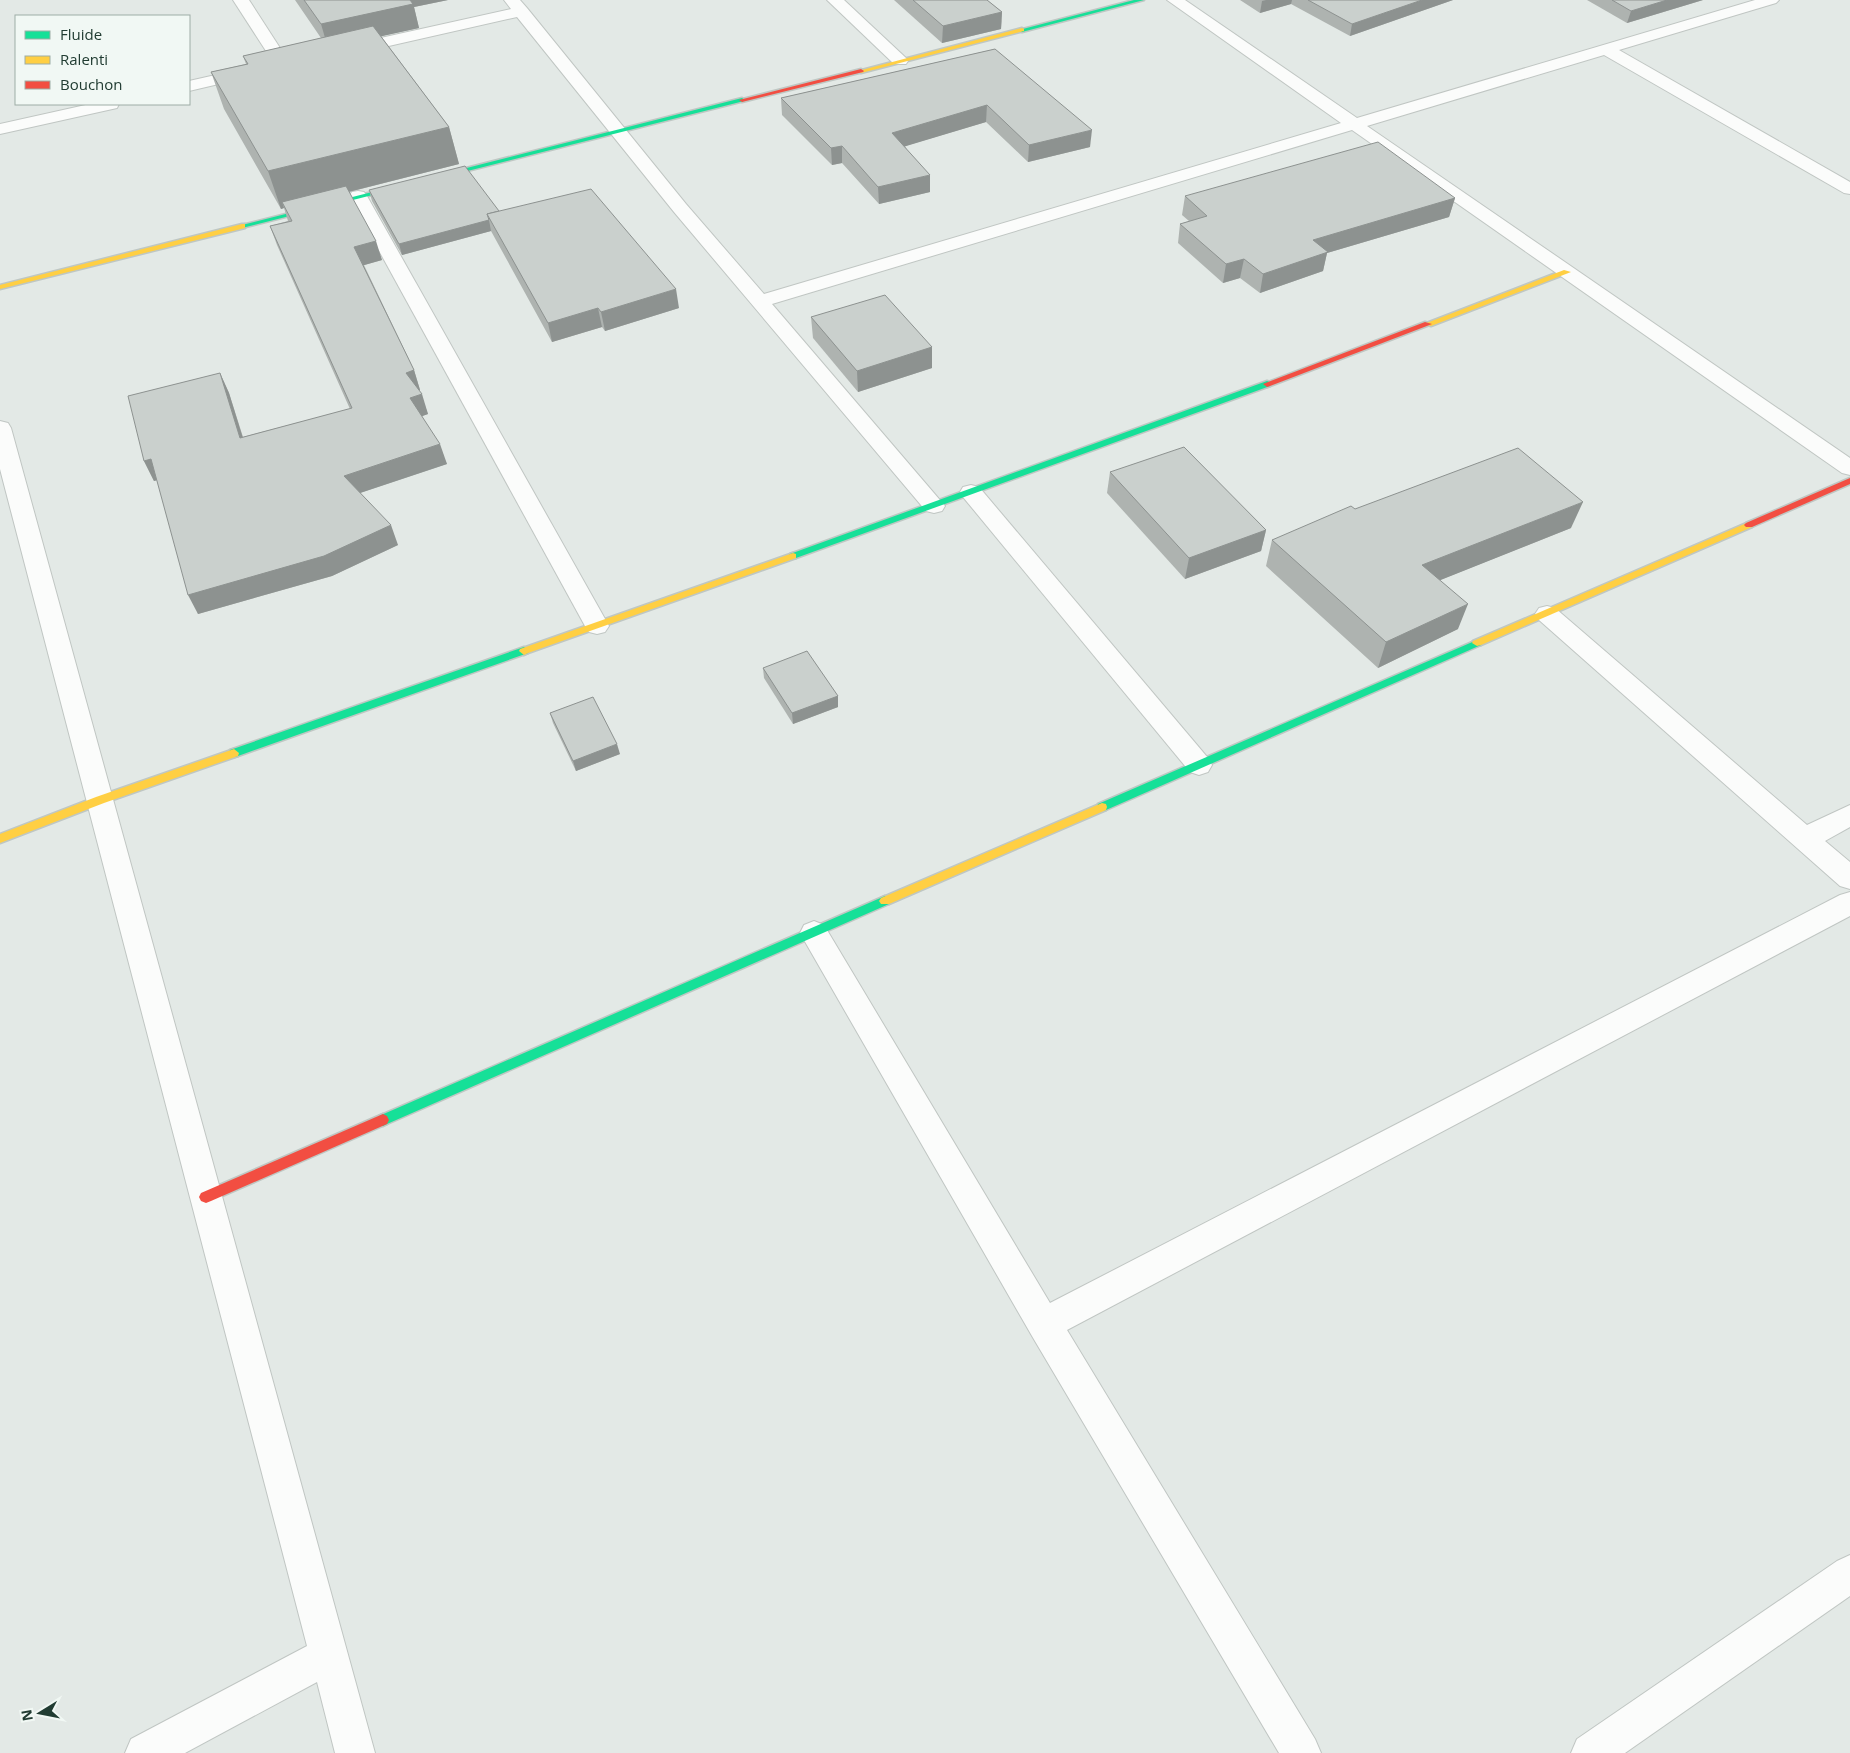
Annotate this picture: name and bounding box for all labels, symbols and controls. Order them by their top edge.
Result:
legend [15,15,190,105]
text: Fluide [60,24,102,44]
text: Ralenti [60,49,108,69]
text: Bouchon [60,74,123,94]
north arrow [15,1688,65,1738]
text: N [16,1708,37,1723]

